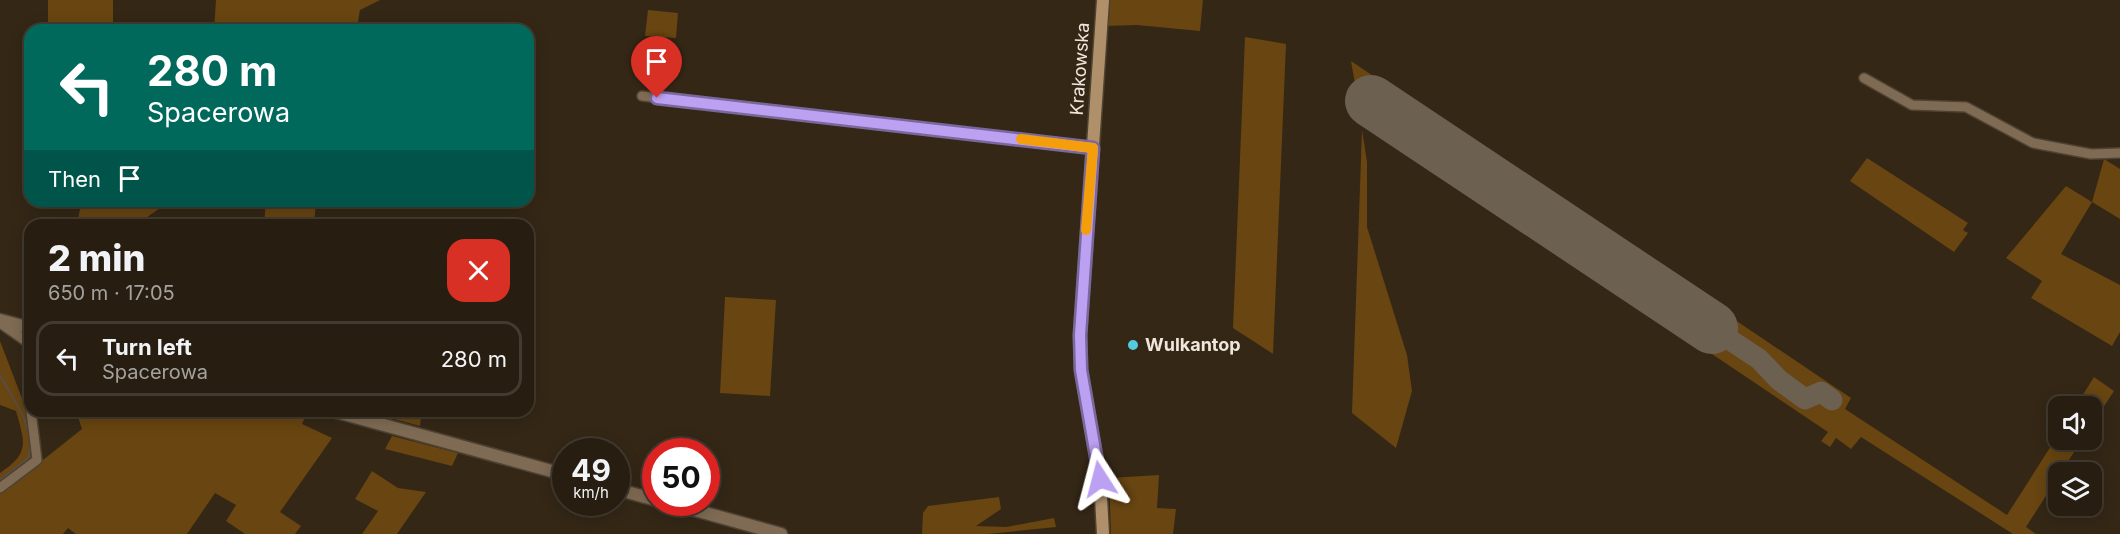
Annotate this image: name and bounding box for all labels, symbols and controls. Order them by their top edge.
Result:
street label: Krakowska [1066,22,1093,116]
pin [631,36,682,98]
text: 280 m [147,45,277,96]
icon: arrive [640,45,673,78]
icon: left [48,48,126,126]
text: Spacerowa [147,96,290,129]
icon: arrive [113,162,146,195]
text: Then [48,166,101,192]
text: 2 min [48,236,145,280]
button: close [447,239,510,302]
text: 650 m · 17:05 [48,281,175,305]
text: Turn left [102,334,192,360]
place label: Wulkantop [1145,334,1241,355]
marker: Wulkantop [1126,338,1140,352]
icon: left [51,342,84,375]
text: 280 m [441,346,507,372]
text: Spacerowa [102,360,208,384]
map controls [2048,396,2102,516]
button: sound [2048,396,2102,450]
speed limit sign: 50 [642,438,720,516]
position arrow [1068,447,1132,511]
text: 49 [571,452,611,488]
button: layers [2048,462,2102,516]
text: km/h [573,483,609,502]

